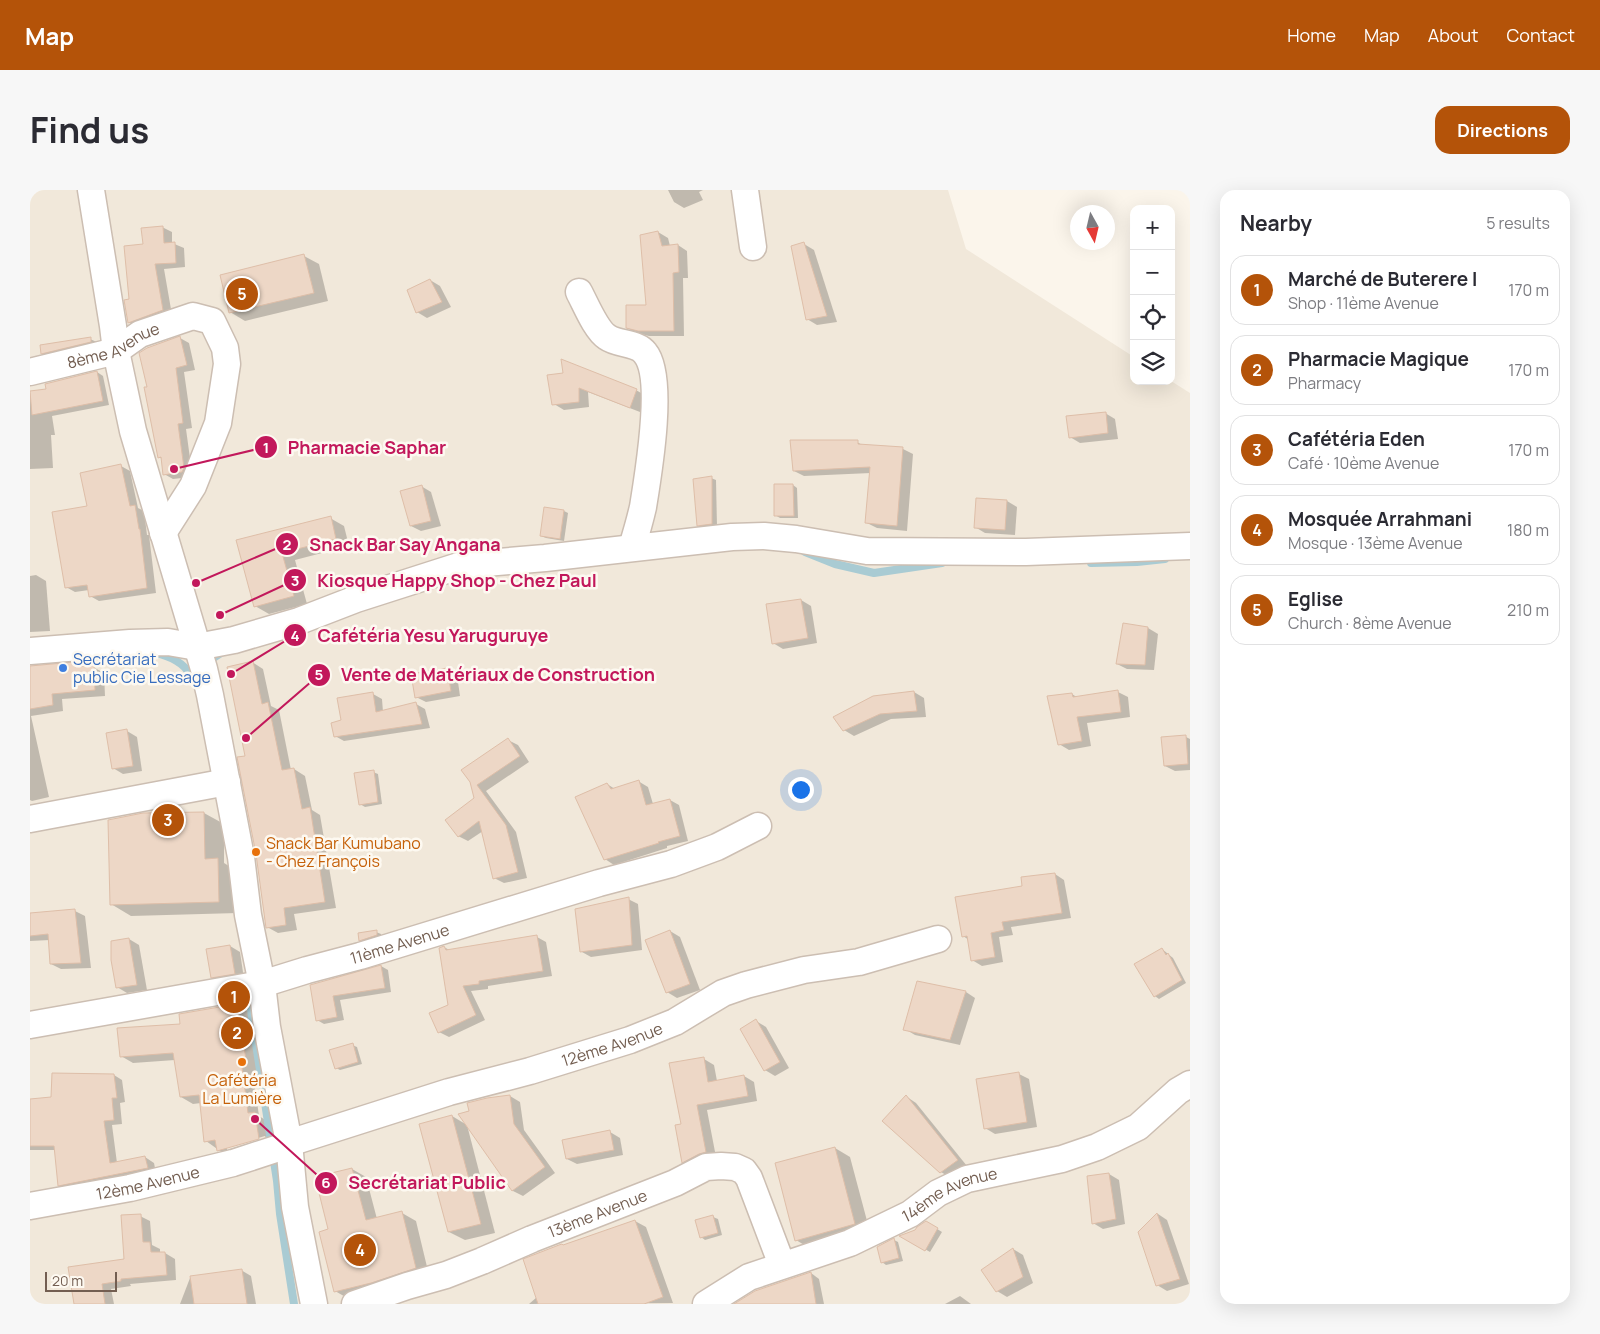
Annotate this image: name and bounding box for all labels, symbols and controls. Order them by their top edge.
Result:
text: Map [25,19,74,52]
text: Home [1287,23,1336,47]
text: Map [1364,23,1400,47]
text: About [1428,23,1478,47]
text: Contact [1506,23,1575,47]
text: Find us [30,106,149,154]
button: Directions [1435,106,1570,154]
north arrow [1070,205,1115,250]
map controls [1130,205,1175,385]
button: + [1130,205,1175,250]
text: Nearby [1240,209,1312,237]
text: 5 results [1486,212,1550,234]
button: − [1130,250,1175,295]
text: Marché de Buterere I [1288,266,1477,292]
pin: 5 [226,275,258,313]
text: 1 [1253,279,1261,301]
text: 170 m [1508,279,1549,301]
text: Shop · 11ème Avenue [1288,292,1439,314]
button: locate [1130,295,1175,340]
street label: 8ème Avenue [65,317,162,374]
button: layers [1130,340,1175,385]
text: Pharmacie Magique [1288,346,1469,372]
text: 2 [1252,359,1262,381]
text: 170 m [1508,359,1549,381]
text: Pharmacy [1288,372,1361,394]
text: Cafétéria Eden [1288,426,1425,452]
callout: Pharmacie Saphar [253,431,457,464]
text: Pharmacie Saphar [288,435,446,459]
text: 1 [263,437,269,458]
text: 3 [1252,439,1262,461]
text: 170 m [1508,439,1549,461]
text: Café · 10ème Avenue [1288,452,1439,474]
text: Mosquée Arrahmani [1288,506,1472,532]
text: 4 [1252,519,1262,541]
text: 180 m [1507,519,1549,541]
callout: Snack Bar Say Angana [275,528,511,561]
text: Snack Bar Say Angana [309,532,501,556]
text: Mosque · 13ème Avenue [1288,532,1463,554]
text: 2 [283,534,292,555]
callout: Kiosque Happy Shop - Chez Paul [283,564,607,597]
text: Kiosque Happy Shop - Chez Paul [317,568,597,592]
text: 3 [291,570,299,591]
text: Eglise [1288,586,1343,612]
text: 5 [1252,599,1262,621]
text: 210 m [1507,599,1549,621]
text: Church · 8ème Avenue [1288,612,1452,634]
callout: Cafétéria Yesu Yaruguruye [283,619,559,652]
text: Cafétéria Yesu Yaruguruye [318,623,549,647]
text: 4 [290,625,300,646]
place label: Secrétariat public Cie Lessage [73,648,211,688]
callout: Vente de Matériaux de Construction [306,658,665,691]
marker: Secrétariat public Cie Lessage [57,662,69,674]
text: Vente de Matériaux de Construction [341,662,655,686]
text: 5 [315,664,324,685]
your location [788,777,814,803]
pin: 3 [152,801,184,839]
place label: Snack Bar Kumubano - Chez François [266,832,421,872]
marker: Snack Bar Kumubano - Chez François [250,846,262,858]
street label: 11ème Avenue [348,918,452,969]
pin: 1 [218,978,250,1016]
pin: 2 [221,1014,253,1052]
street label: 12ème Avenue [559,1017,666,1072]
marker: Cafétéria La Lumière [236,1056,248,1068]
place label: Cafétéria La Lumière [202,1069,282,1109]
street label: 12ème Avenue [94,1161,202,1205]
street label: 14ème Avenue [898,1162,999,1227]
callout: Secrétariat Public [313,1167,516,1200]
text: Secrétariat Public [348,1170,506,1194]
text: 6 [321,1172,331,1193]
street label: 13ème Avenue [544,1184,650,1243]
pin: 4 [344,1231,376,1269]
scale bar [45,1269,118,1292]
text: 20 m [52,1271,83,1290]

